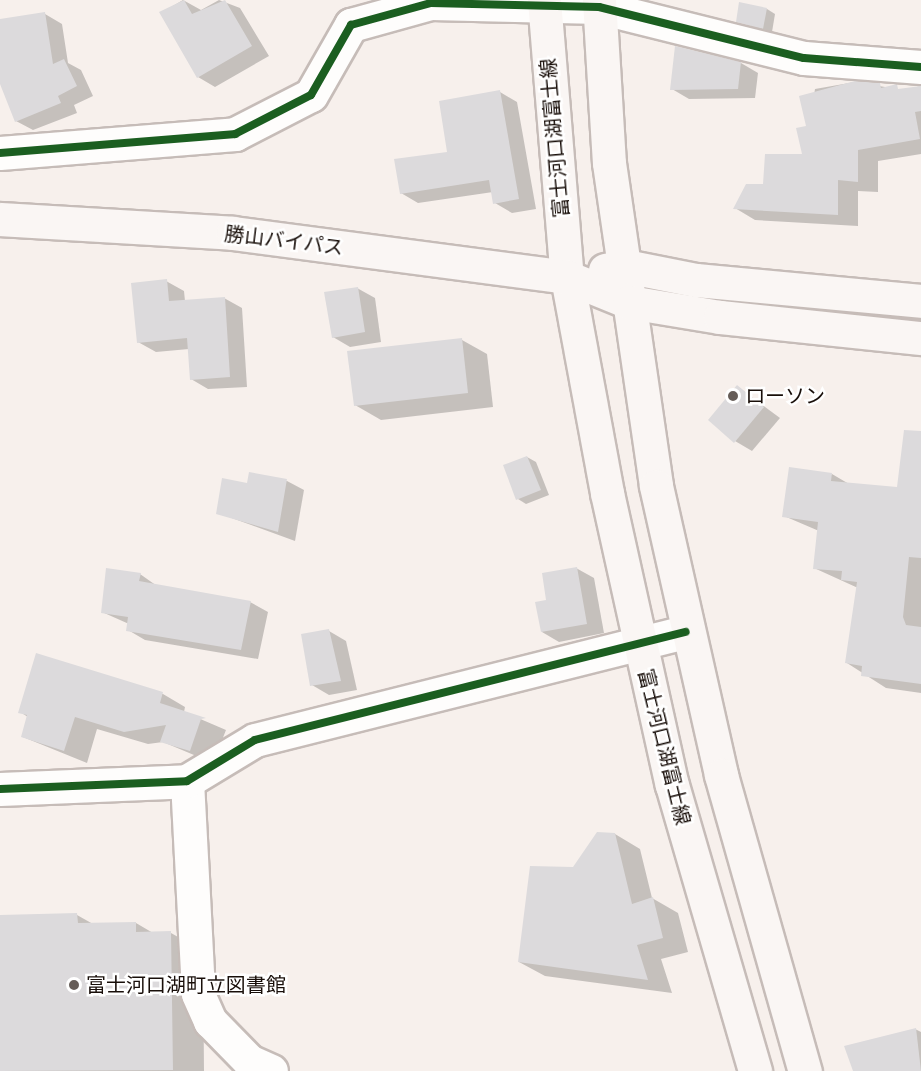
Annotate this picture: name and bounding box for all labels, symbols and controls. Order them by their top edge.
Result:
street label: 富士河口湖富士線 [536,57,574,219]
street label: 勝山バイパス [223,222,345,260]
place label: ローソン [745,384,825,408]
marker: ローソン [726,389,740,403]
street label: 富士河口湖富士線 [633,666,695,828]
place label: 富士河口湖町立図書館 [86,973,286,997]
marker: 富士河口湖町立図書館 [67,978,81,992]

